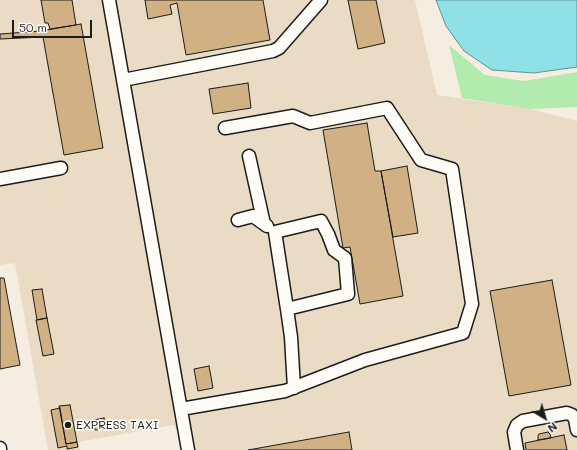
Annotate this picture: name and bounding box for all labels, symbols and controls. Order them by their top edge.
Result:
scale bar [14,12,94,38]
text: 50 m [19,19,47,35]
north arrow [525,398,565,438]
place label: EXPRESS TAXI [76,418,158,432]
text: N [545,419,561,436]
marker: EXPRESS TAXI [63,420,73,430]

